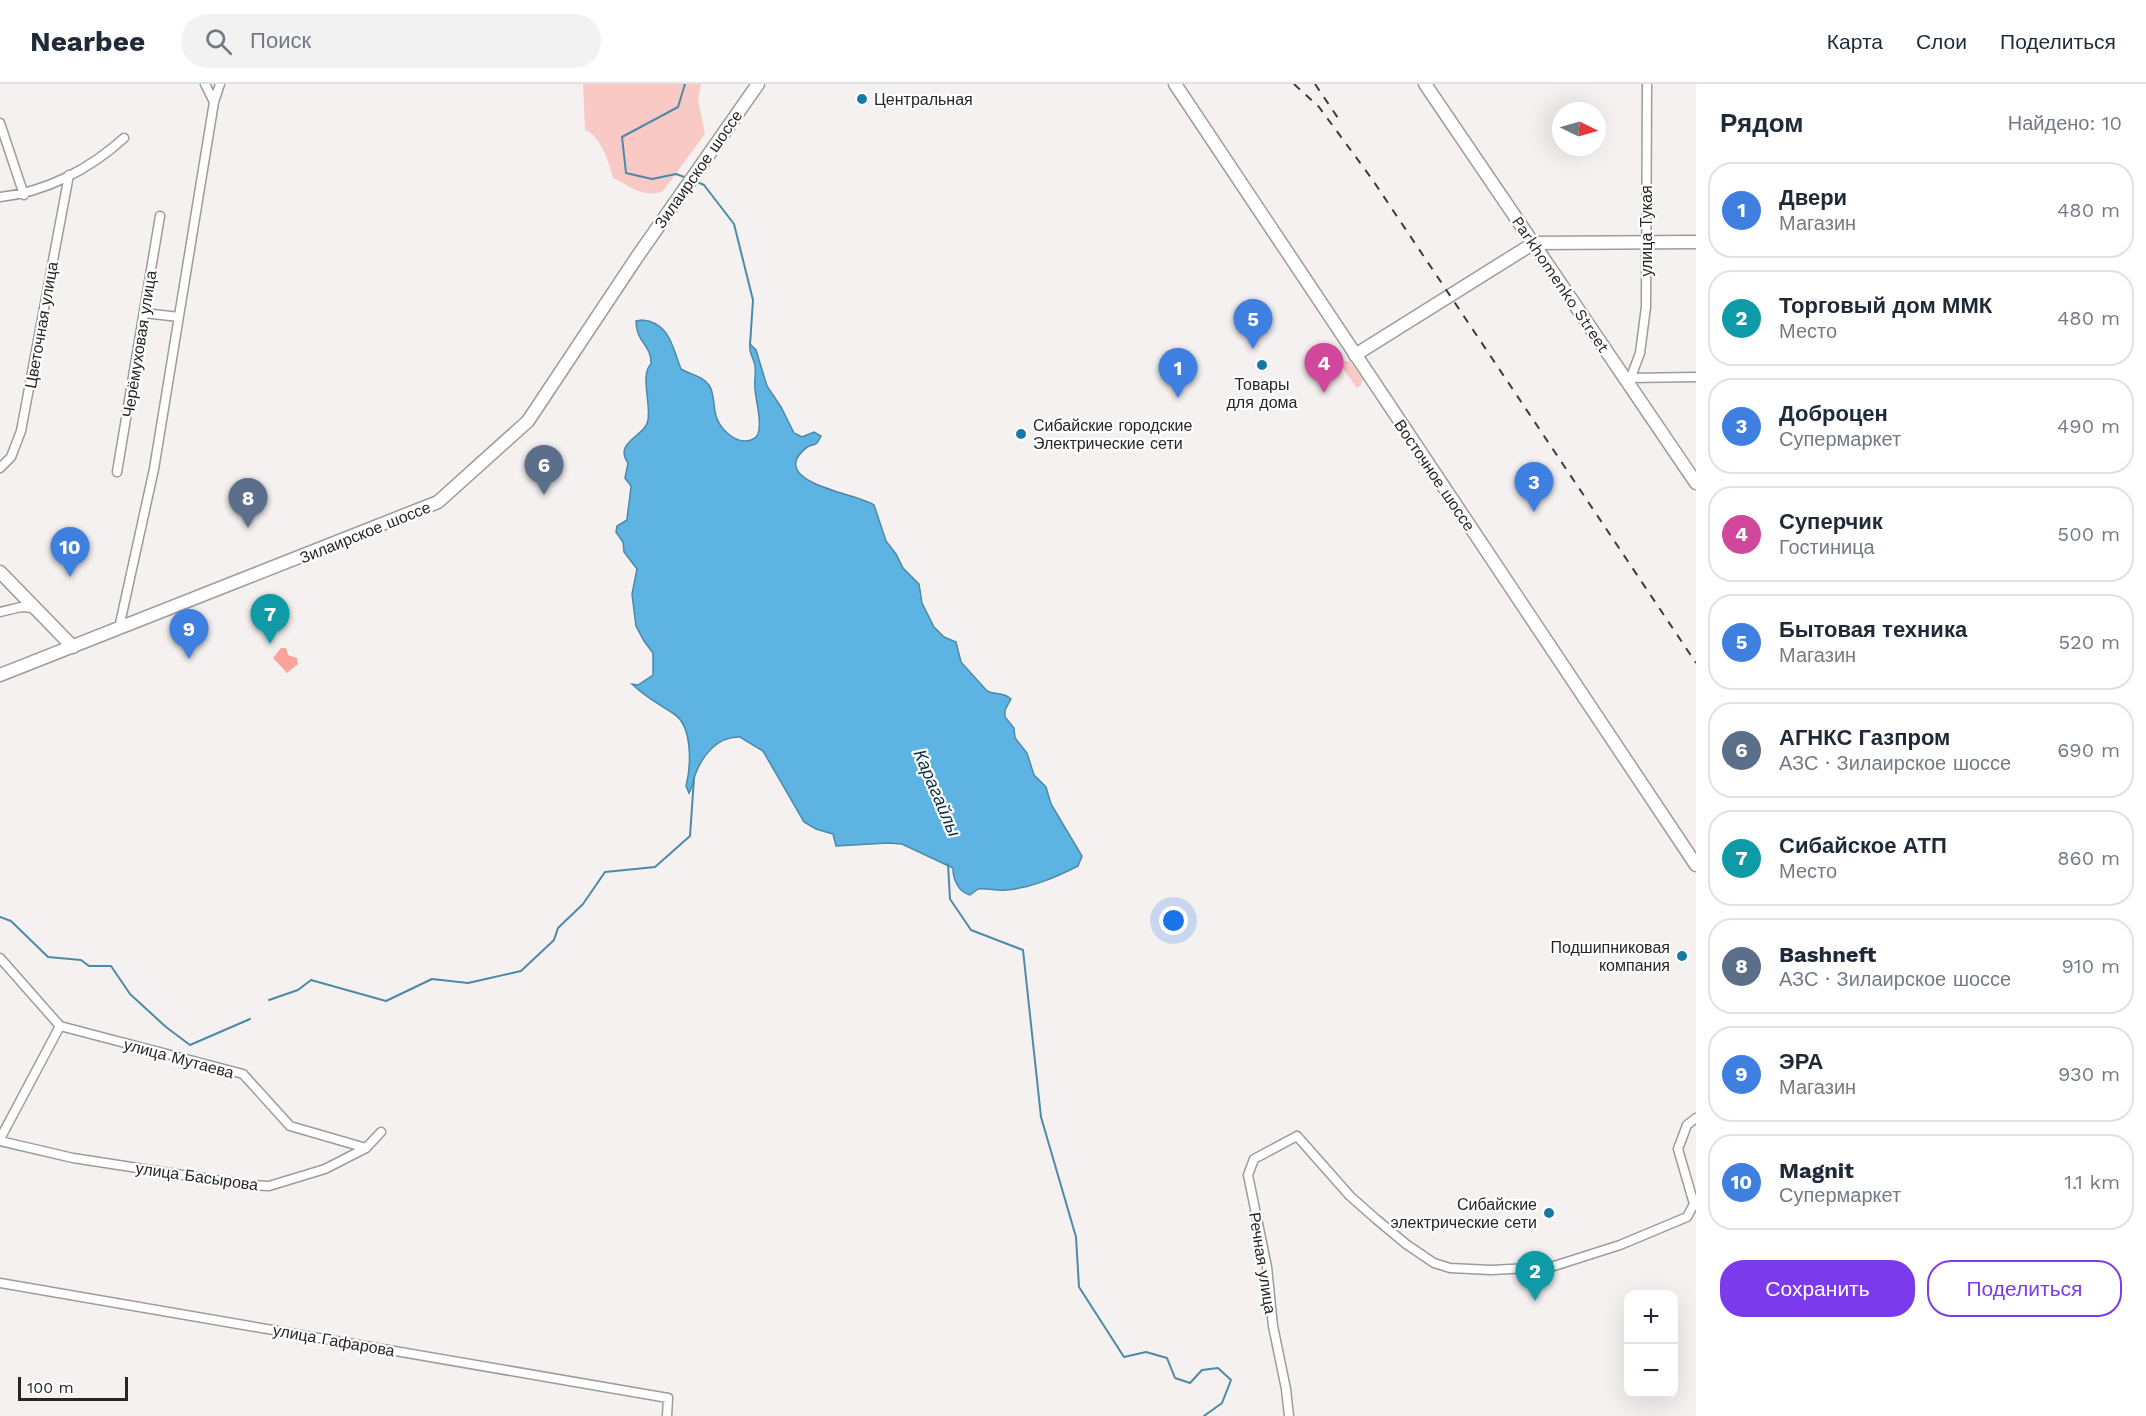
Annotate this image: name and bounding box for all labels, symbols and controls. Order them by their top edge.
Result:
search box [181,14,601,68]
text: Nearbee [30,25,145,58]
icon: search [202,25,235,58]
text: Поиск [250,28,311,53]
text: Карта [1827,29,1883,54]
text: Слои [1916,29,1967,54]
text: Поделиться [2000,29,2116,54]
place label: Центральная [874,90,973,109]
marker: Центральная [855,92,869,106]
north arrow [1552,102,1606,156]
street label: Зилаирское шоссе [651,107,746,232]
text: Рядом [1720,108,1803,138]
text: Найдено: 10 [2008,111,2122,135]
street label: улица Тукая [1637,185,1656,277]
text: Двери [1779,185,1847,210]
text: 1 [1737,198,1746,222]
text: 480 m [2057,198,2120,222]
text: Магазин [1779,211,1856,235]
street label: Parkhomenko Street [1508,213,1613,356]
street label: Цветочная улица [21,260,62,390]
street label: Черёмуховая улица [118,269,161,419]
text: Торговый дом ММК [1779,293,1992,318]
pin: 5 [1234,300,1272,349]
text: 2 [1736,306,1747,330]
text: 480 m [2057,306,2120,330]
text: Место [1779,319,1837,343]
pin: 4 [1304,344,1344,393]
pin: 1 [1158,348,1198,398]
marker: Товары для дома [1255,358,1269,372]
place label: Товары для дома [1227,375,1298,412]
text: Доброцен [1779,401,1888,426]
text: 3 [1736,414,1747,438]
text: 490 m [2057,414,2120,438]
place label: Сибайские городские Электрические сети [1033,416,1193,453]
street label: Восточное шоссе [1390,416,1479,535]
marker: Сибайские городские Электрические сети [1014,427,1028,441]
text: Супермаркет [1779,427,1901,451]
pin: 6 [524,446,564,495]
pin: 3 [1514,462,1553,512]
pin: 8 [228,478,268,528]
street label: Зилаирское шоссе [297,497,434,567]
text: Суперчик [1779,509,1883,534]
text: 4 [1735,522,1748,546]
text: 500 m [2058,522,2120,546]
pin: 10 [50,528,90,577]
text: Гостиница [1779,535,1875,559]
pin: 7 [250,594,290,644]
pin: 9 [170,610,208,659]
text: Бытовая техника [1779,617,1967,642]
text: 5 [1736,630,1747,654]
text: 520 m [2058,630,2120,654]
text: Магазин [1779,643,1856,667]
text: АГНКС Газпром [1779,725,1950,750]
text: 6 [1735,738,1748,762]
text: 690 m [2057,738,2120,762]
water label: Карагайлы [910,746,965,840]
text: АЗС · Зилаирское шоссе [1779,751,2011,775]
text: Сибайское АТП [1779,833,1947,858]
text: 7 [1735,846,1748,870]
text: 860 m [2057,846,2120,870]
text: Место [1779,859,1837,883]
your location [1159,906,1188,935]
place label: Подшипниковая компания [1550,938,1670,975]
text: Bashneft [1779,942,1876,967]
marker: Подшипниковая компания [1675,949,1689,963]
text: 8 [1735,954,1748,978]
text: 910 m [2062,954,2120,978]
text: АЗС · Зилаирское шоссе [1779,967,2011,991]
street label: улица Мутаева [122,1035,236,1082]
text: ЭРА [1779,1049,1823,1074]
text: 9 [1735,1062,1748,1086]
text: 930 m [2058,1062,2120,1086]
text: Магазин [1779,1075,1856,1099]
text: Magnit [1779,1158,1854,1183]
street label: улица Басырова [135,1159,259,1195]
text: 10 [1731,1170,1752,1194]
text: 1.1 km [2064,1170,2120,1194]
text: Супермаркет [1779,1183,1901,1207]
place label: Сибайские электрические сети [1390,1195,1537,1232]
marker: Сибайские электрические сети [1542,1206,1556,1220]
street label: Речная улица [1245,1211,1280,1315]
pin: 2 [1516,1252,1555,1301]
button: Сохранить [1720,1260,1915,1317]
button: Поделиться [1927,1260,2122,1317]
map controls [1624,1290,1678,1398]
button: + [1624,1290,1678,1344]
street label: улица Гафарова [272,1320,396,1361]
button: − [1624,1344,1678,1398]
scale bar [18,1374,128,1402]
text: 100 m [27,1378,74,1397]

